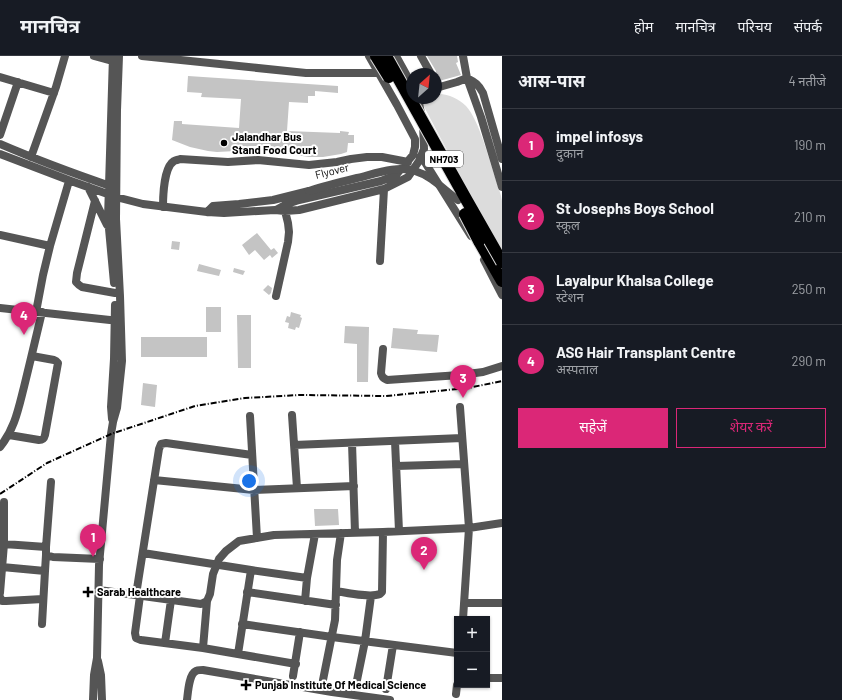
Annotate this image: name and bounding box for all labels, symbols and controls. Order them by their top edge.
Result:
text: मानचित्र [20,14,80,37]
text: होम [634,18,653,35]
text: मानचित्र [675,18,716,35]
text: परिचय [738,18,772,35]
text: संपर्क [794,18,822,35]
north arrow [406,68,442,104]
text: आस-पास [518,70,585,90]
text: 4 नतीजे [789,73,826,89]
text: impel infosys [556,127,643,145]
place label: Jalandhar Bus Stand Food Court [232,130,316,156]
text: 1 [529,137,533,153]
text: 190 m [794,137,826,153]
marker: Jalandhar Bus Stand Food Court [219,138,229,148]
text: दुकान [556,145,583,161]
road number: NH703 [425,151,463,167]
street label: Flyover [314,160,350,181]
text: St Josephs Boys School [556,199,714,217]
text: 2 [527,209,535,225]
text: 210 m [794,209,826,225]
text: स्कूल [556,217,580,233]
text: Layalpur Khalsa College [556,271,714,289]
text: 3 [527,281,535,297]
text: 250 m [792,281,826,297]
text: स्टेशन [556,289,584,305]
pin: 4 [11,302,37,335]
text: ASG Hair Transplant Centre [556,343,736,361]
text: 4 [527,353,535,369]
text: 290 m [792,353,826,369]
text: अस्पताल [556,361,598,377]
pin: 3 [450,365,476,398]
button: सहेजें [518,408,668,448]
button: शेयर करें [676,408,826,448]
your location [239,471,259,491]
pin: 1 [80,524,106,557]
pin: 2 [411,537,437,570]
place label: Sarab Healthcare [97,585,181,598]
marker: Sarab Healthcare [82,586,94,598]
map controls [454,616,490,688]
button: + [454,616,490,652]
button: − [454,652,490,688]
place label: Punjab Institute Of Medical Science [255,678,426,691]
marker: Punjab Institute Of Medical Science [240,679,252,691]

